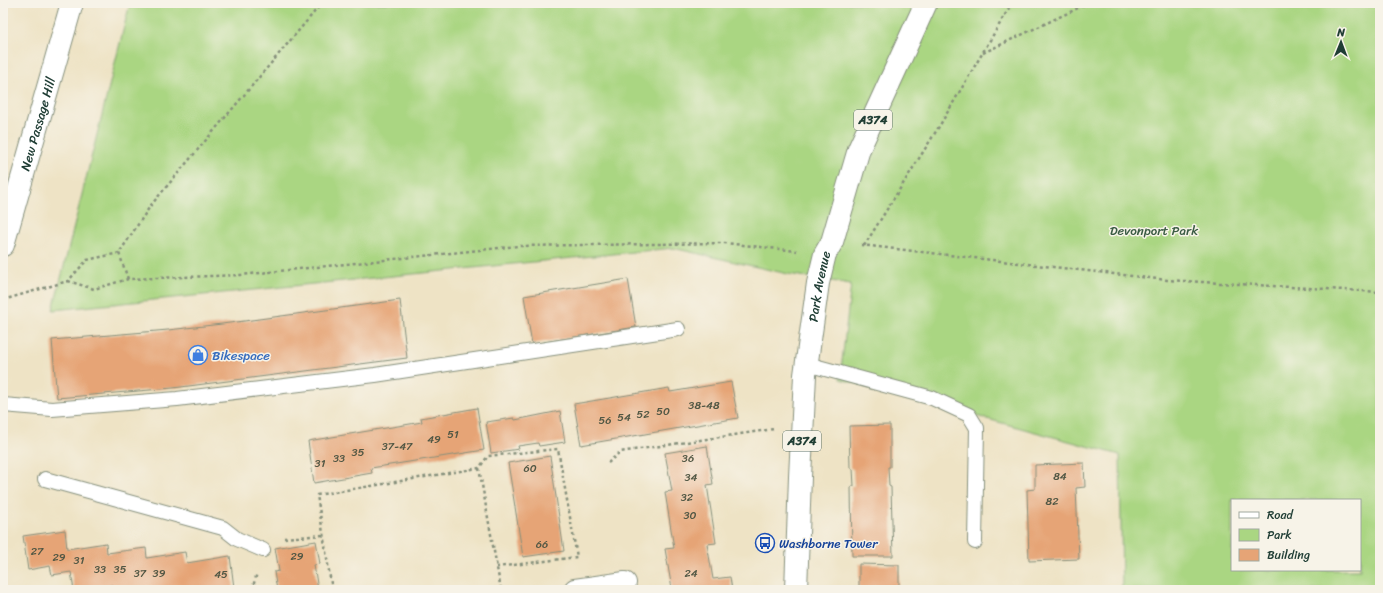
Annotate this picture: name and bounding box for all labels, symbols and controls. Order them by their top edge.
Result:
north arrow [1321,22,1361,62]
text: N [1336,23,1346,42]
street label: New Passage Hill [14,74,62,174]
road number: A374 [854,110,892,130]
park label: Devonport Park [1110,219,1198,242]
street label: Park Avenue [802,248,837,323]
shop icon: Bikespace [187,344,209,366]
place label: Bikespace [212,344,270,367]
house number: 38-48 [688,396,720,415]
house number: 50 [656,402,670,421]
house number: 52 [636,405,650,424]
house number: 54 [617,408,631,427]
house number: 56 [599,411,611,430]
house number: 51 [447,425,459,444]
house number: 49 [427,430,441,449]
road number: A374 [783,431,821,451]
house number: 37-47 [382,437,413,456]
house number: 35 [352,443,365,462]
house number: 33 [333,449,345,468]
house number: 36 [682,449,694,468]
house number: 31 [315,454,326,473]
house number: 60 [523,459,537,478]
house number: 84 [1053,467,1067,486]
house number: 34 [685,468,698,487]
house number: 32 [681,488,694,507]
house number: 82 [1046,492,1059,511]
legend [1231,499,1361,571]
text: Road [1267,504,1294,526]
house number: 30 [684,506,697,525]
text: Park [1267,524,1292,546]
bus stop icon: Washborne Tower [754,532,776,554]
place label: Washborne Tower [779,532,878,555]
house number: 66 [536,535,548,554]
house number: 27 [31,542,44,561]
text: Building [1267,544,1310,566]
house number: 29 [290,547,304,566]
house number: 29 [52,548,66,567]
house number: 31 [74,551,85,570]
house number: 33 [94,560,106,579]
house number: 35 [114,560,127,579]
house number: 37 [134,564,147,583]
house number: 39 [153,564,166,583]
house number: 24 [684,564,698,583]
house number: 45 [214,565,228,584]

